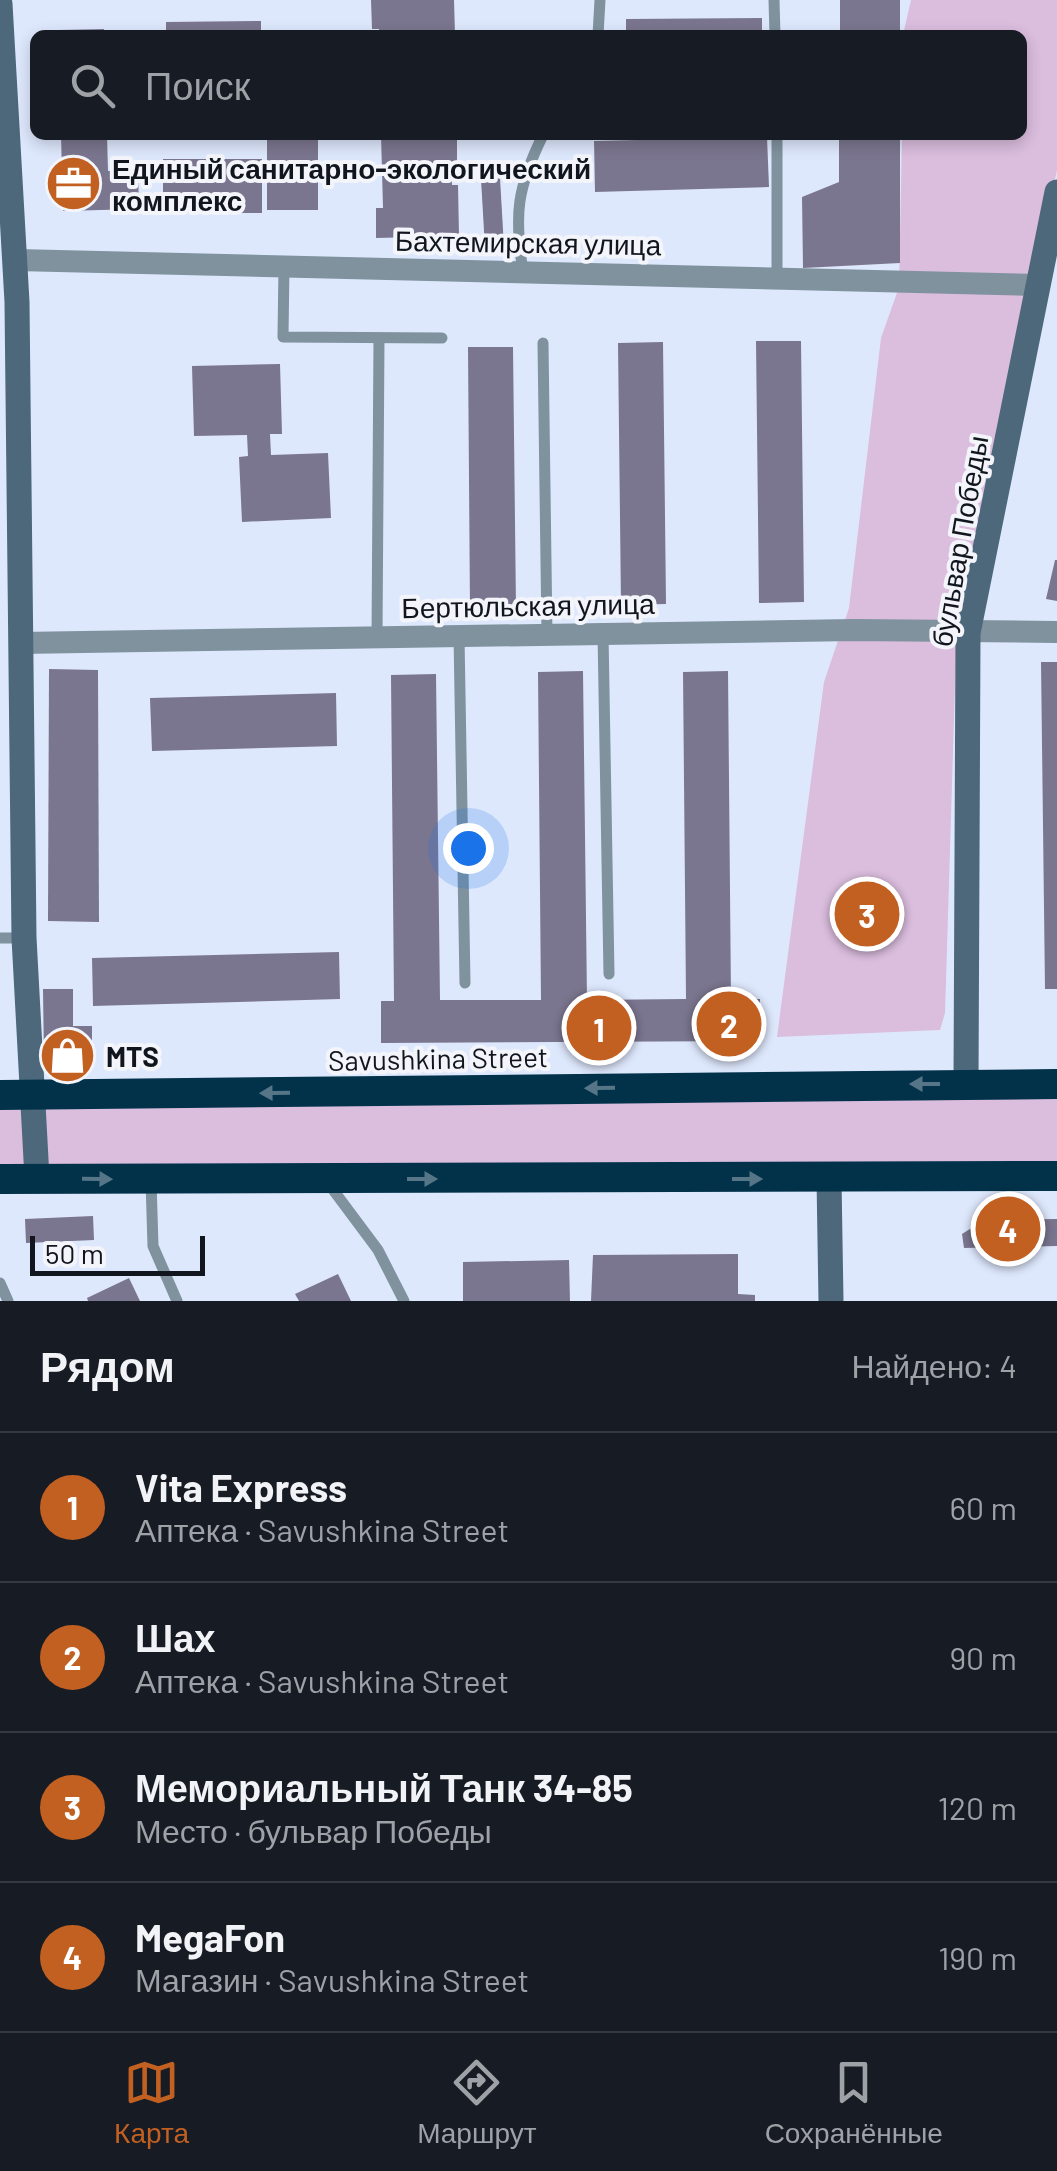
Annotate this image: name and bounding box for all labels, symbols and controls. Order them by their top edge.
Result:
search box [30,30,1027,140]
icon: search [65,58,120,113]
text: Поиск [145,62,250,108]
place label: Единый санитарно-экологический комплекс [112,151,591,217]
office icon: Единый санитарно-экологический комплекс [43,154,103,214]
street label: Бахтемирская улица [395,223,662,261]
street label: бульвар Победы [924,433,994,649]
street label: Бертюльская улица [401,586,655,624]
your location [443,823,494,874]
pin: 3 [834,876,900,952]
pin: 2 [696,986,762,1062]
pin: 1 [566,990,632,1066]
shop icon: MTS [37,1026,97,1086]
place label: MTS [106,1039,159,1073]
street label: Savushkina Street [328,1039,548,1077]
one-way arrow [908,1076,940,1092]
one-way arrow [583,1081,615,1097]
one-way arrow [258,1085,290,1101]
one-way arrow [82,1171,114,1187]
one-way arrow [407,1171,439,1187]
one-way arrow [732,1171,764,1187]
pin: 4 [976,1192,1040,1266]
scale bar [30,1231,205,1276]
text: 50 m [45,1236,104,1270]
text: Рядом [40,1340,175,1390]
text: Найдено: 4 [851,1346,1017,1384]
text: Vita Express [135,1464,347,1510]
text: 1 [67,1488,78,1526]
text: 60 m [950,1488,1017,1526]
text: Аптека · Savushkina Street [135,1510,509,1548]
text: Шах [135,1614,215,1660]
text: 2 [64,1638,81,1676]
text: 90 m [949,1638,1017,1676]
text: Аптека · Savushkina Street [135,1661,509,1699]
text: Мемориальный Танк 34-85 [135,1764,633,1810]
text: 3 [64,1788,81,1826]
text: 120 m [938,1788,1017,1826]
text: Место · бульвар Победы [135,1811,492,1849]
text: MegaFon [135,1914,285,1960]
text: 4 [63,1938,82,1976]
text: 190 m [938,1938,1017,1976]
text: Магазин · Savushkina Street [135,1960,529,1998]
tab: Карта [114,2055,189,2150]
tab: Маршрут [417,2055,536,2150]
tab: Сохранённые [765,2055,943,2150]

